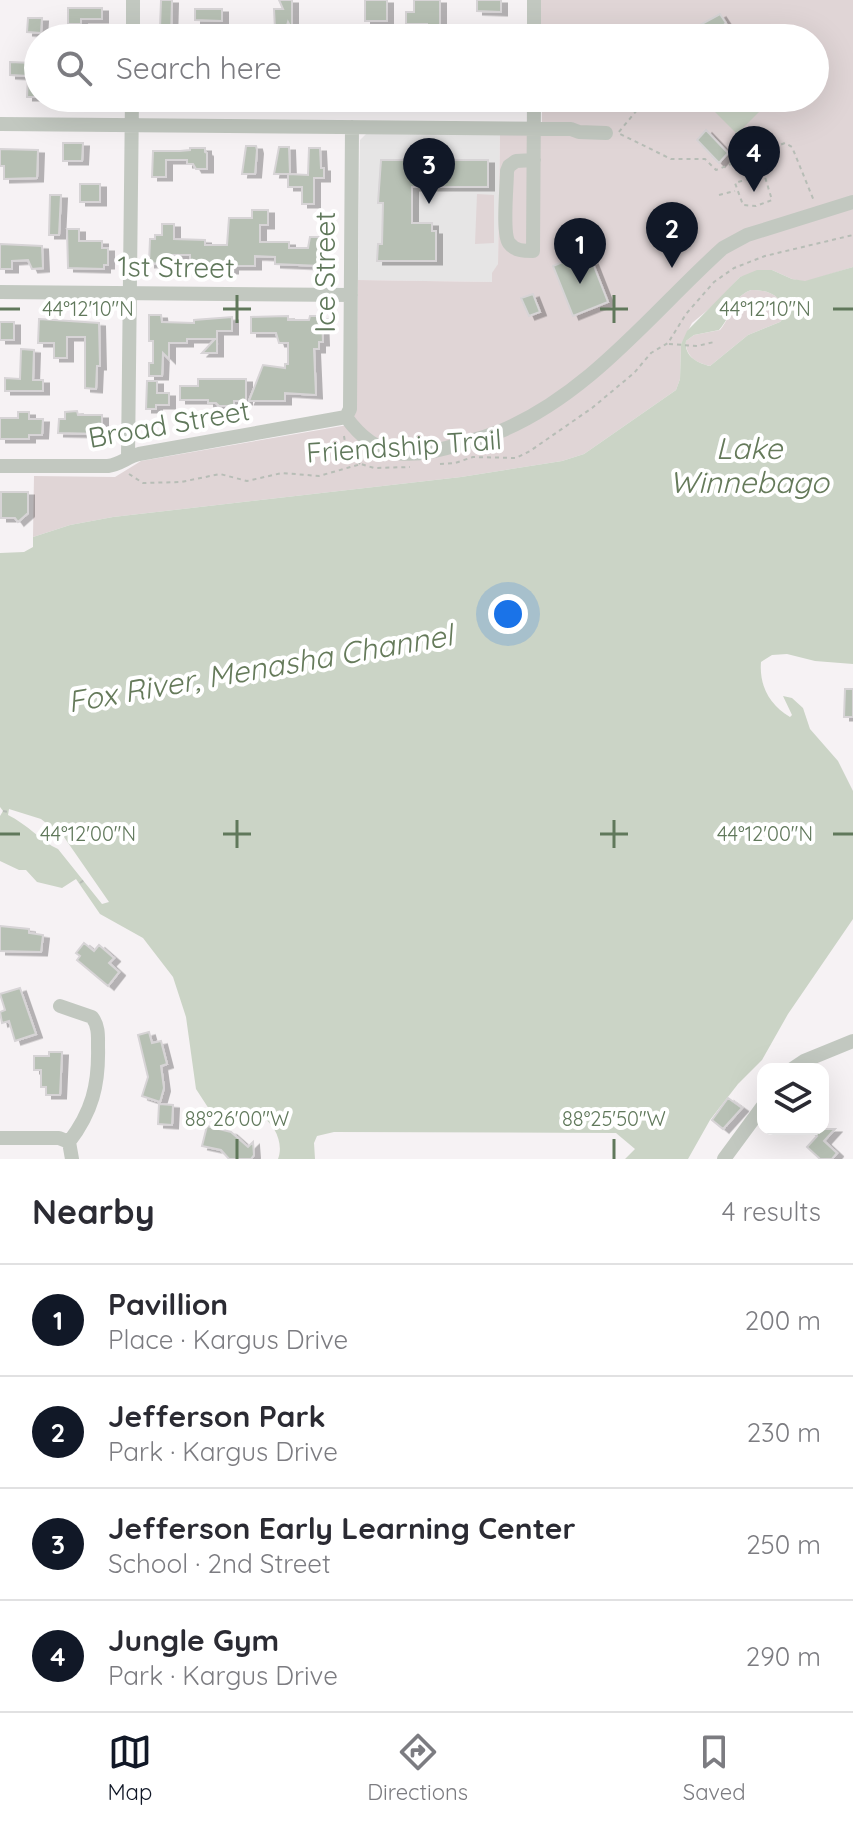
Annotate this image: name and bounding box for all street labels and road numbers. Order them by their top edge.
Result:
street label: Ice Street [307,211,342,333]
street label: 1st Street [117,248,235,285]
street label: Broad Street [85,392,252,455]
street label: Friendship Trail [305,421,503,470]

